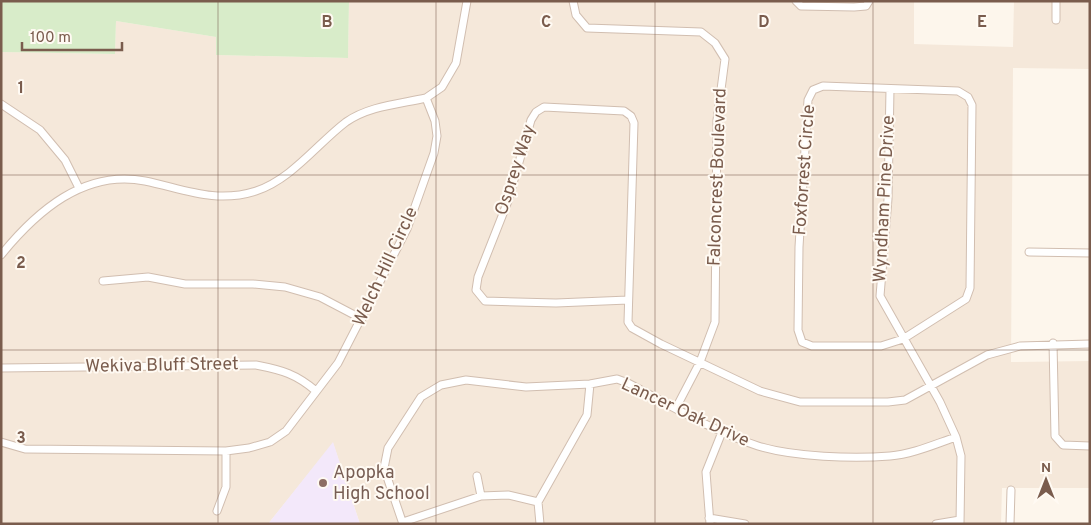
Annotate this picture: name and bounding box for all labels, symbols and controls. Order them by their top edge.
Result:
text: B [321,13,333,33]
text: C [541,13,551,33]
text: D [758,13,770,33]
text: E [977,13,987,33]
scale bar [22,20,122,52]
text: 100 m [30,29,71,48]
text: 1 [18,79,24,99]
street label: Falconcrest Boulevard [703,88,733,266]
street label: Foxforrest Circle [789,104,821,236]
street label: Wyndham Pine Drive [869,115,901,283]
street label: Osprey Way [491,122,541,218]
street label: Welch Hill Circle [348,203,424,331]
text: 2 [16,254,26,274]
street label: Wekiva Bluff Street [85,353,239,379]
street label: Lancer Oak Drive [617,373,753,453]
text: 3 [16,429,26,449]
north arrow [1021,455,1071,505]
text: N [1041,460,1051,477]
place label: Apopka High School [333,462,430,506]
marker: Apopka High School [317,477,329,489]

